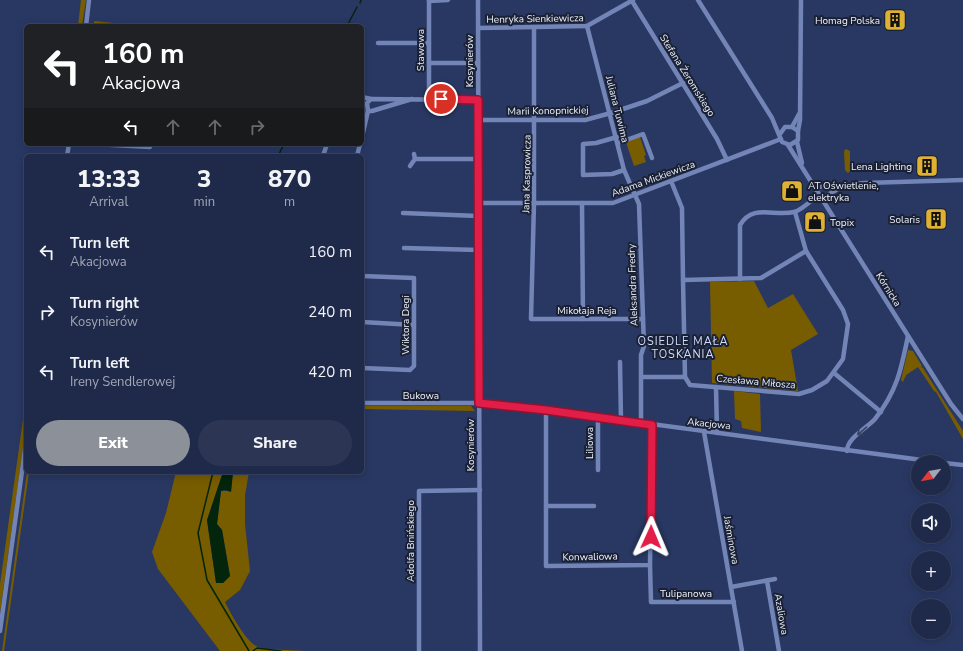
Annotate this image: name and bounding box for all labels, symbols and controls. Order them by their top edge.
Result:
building icon: Homag Polska [882,7,908,33]
street label: Henryka Sienkiewicza [486,11,584,27]
place label: Homag Polska [815,14,880,28]
street label: Stawowa [414,29,428,71]
street label: Stefana Żeromskiego [656,32,718,120]
street label: Kosynierów [463,34,477,87]
text: 160 m [102,35,185,73]
icon: left [36,40,88,92]
text: Akacjowa [102,71,181,95]
street label: Juliana Tuwima [602,73,632,144]
pin [424,82,458,116]
icon: arrive [430,88,452,110]
street label: Marii Konopnickiej [507,103,589,119]
icon: left [120,116,142,138]
icon: ahead [162,116,184,138]
icon: ahead [204,116,226,138]
icon: right [246,116,268,138]
street label: Jana Kasprowicza [519,135,535,214]
building icon: Lena Lighting [914,153,940,179]
street label: Adama Mickiewicza [610,157,697,201]
place label: Lena Lighting [851,160,912,174]
text: 13:33 [77,163,141,195]
text: 3 [197,163,212,195]
text: 870 [268,163,311,195]
shop icon: AT Oświetlenie, elektryka [779,178,805,204]
place label: AT Oświetlenie, elektryka [808,179,879,205]
text: Arrival [89,193,128,211]
text: min [194,193,215,211]
text: m [284,193,295,211]
building icon: Solaris [923,206,949,232]
shop icon: Topix [802,209,828,235]
place label: Solaris [889,213,920,227]
place label: Topix [830,216,855,230]
text: Turn left [70,233,129,253]
icon: left [36,241,58,263]
text: 160 m [308,242,352,262]
street label: Aleksandra Fredry [625,243,641,326]
text: Akacjowa [70,253,127,271]
street label: Kórnicka [872,270,904,309]
text: Turn right [70,293,139,313]
street label: Wiktora Degi [399,295,413,355]
icon: right [36,301,58,323]
text: 240 m [308,302,352,322]
street label: Mikołaja Reja [557,304,617,318]
text: Kosynierów [70,313,138,331]
district label: OSIEDLE MAŁA TOSKANIA [638,334,729,362]
text: Turn left [70,353,129,373]
icon: left [36,361,58,383]
text: 420 m [308,362,352,382]
street label: Czesława Miłosza [716,372,796,392]
text: Ireny Sendlerowej [70,373,175,391]
street label: Bukowa [403,389,439,403]
street label: Akacjowa [686,415,731,433]
street label: Kosynierów [464,418,478,471]
button: Exit [36,420,190,466]
button: Share [198,420,352,466]
one-way arrow [858,426,868,435]
street label: Liliowa [583,427,597,459]
north arrow [911,455,951,495]
map controls [911,455,951,639]
street label: Adolfa Bnińskiego [404,500,418,582]
button: sound [911,503,951,543]
street label: Jaśminowa [720,514,742,566]
position arrow [630,516,672,558]
street label: Konwaliowa [562,550,618,564]
button: + [911,551,951,591]
street label: Tulipanowa [660,587,712,601]
street label: Azaliowa [771,593,792,636]
button: − [911,599,951,639]

